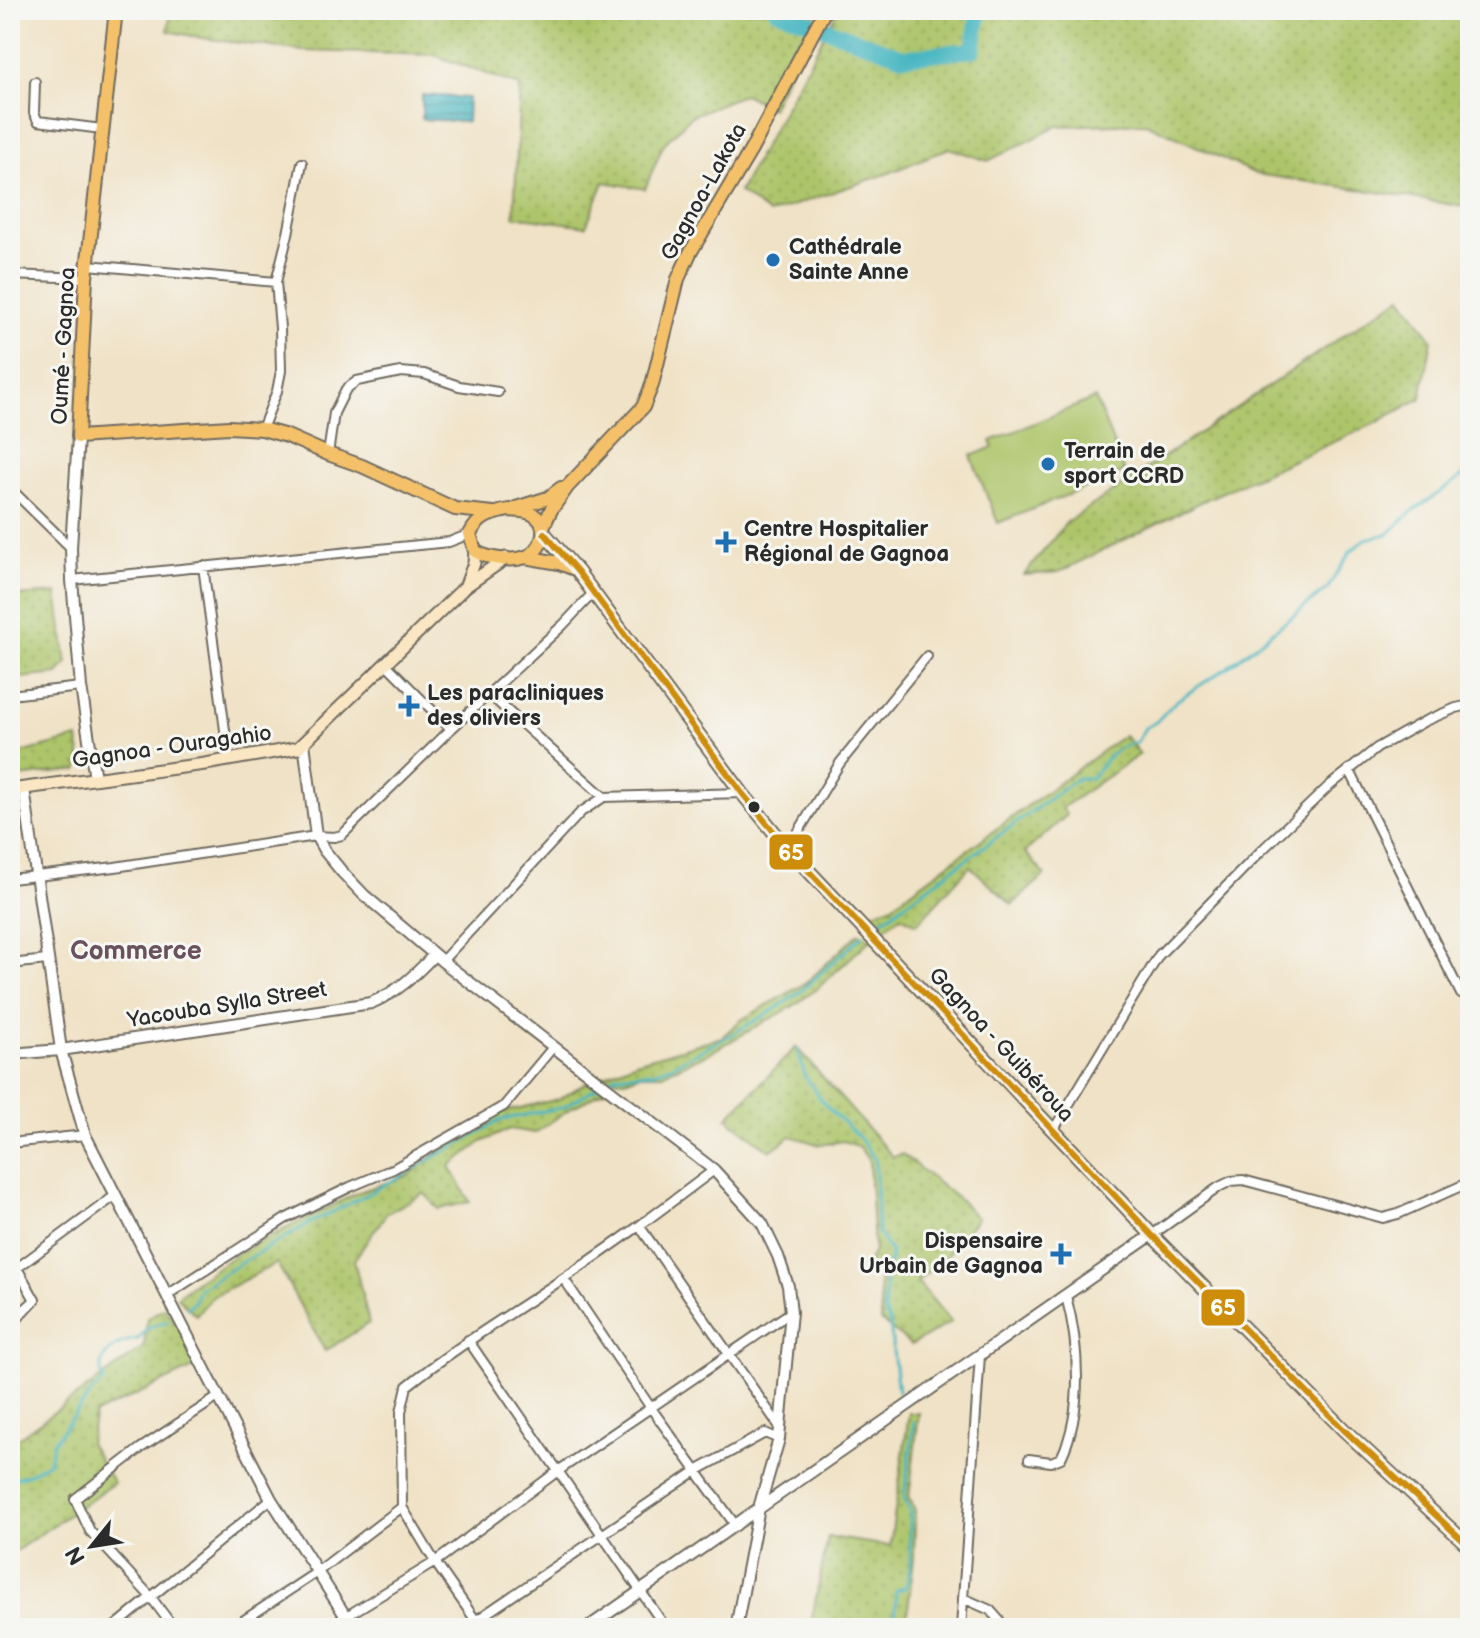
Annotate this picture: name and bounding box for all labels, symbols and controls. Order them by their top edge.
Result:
street label: Gagnoa-Lakota [655,119,753,265]
place label: Cathédrale Sainte Anne [789,234,909,286]
marker: Cathédrale Sainte Anne [764,251,782,269]
street label: Oumé - Gagnoa [46,267,82,425]
place label: Terrain de sport CCRD [1064,438,1184,490]
marker: Terrain de sport CCRD [1039,455,1057,473]
place label: Centre Hospitalier Régional de Gagnoa [744,516,949,568]
marker: Centre Hospitalier Régional de Gagnoa [715,531,737,553]
place label: Les paracliniques des oliviers [427,680,604,732]
marker: Les paracliniques des oliviers [398,695,420,717]
street label: Gagnoa - Ouragahio [71,720,273,774]
unlabelled marker [746,799,762,815]
line badge: 65 [768,833,814,871]
text: 65 [778,840,804,867]
district label: Commerce [70,936,202,967]
street label: Gagnoa - Guibéroua [923,962,1079,1128]
street label: Yacouba Sylla Street [124,976,329,1034]
place label: Dispensaire Urbain de Gagnoa [859,1228,1043,1280]
marker: Dispensaire Urbain de Gagnoa [1050,1243,1072,1265]
line badge: 65 [1200,1288,1246,1327]
text: 65 [1210,1295,1236,1322]
north arrow [52,1506,132,1586]
text: N [60,1541,92,1569]

